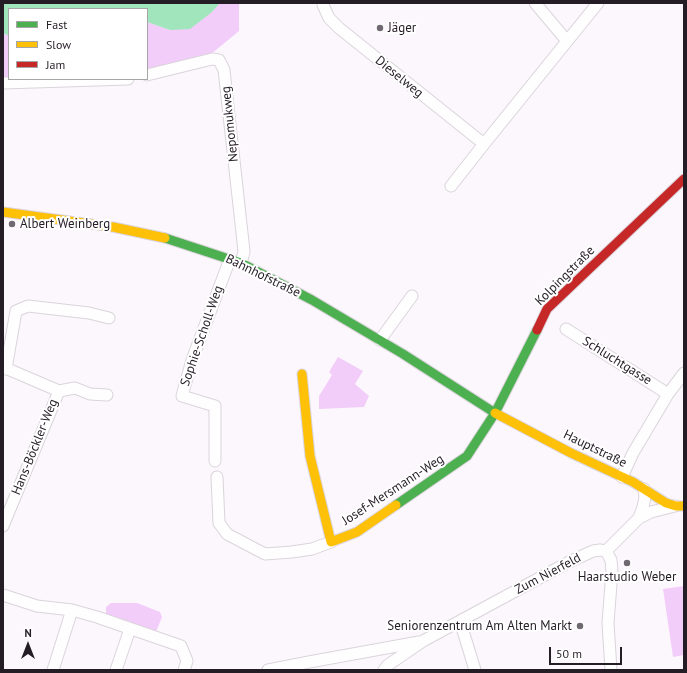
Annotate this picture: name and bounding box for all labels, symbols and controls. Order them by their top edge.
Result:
legend [8,8,148,80]
text: Fast [46,17,67,32]
place label: Jäger [388,20,416,36]
marker: Jäger [375,23,385,33]
text: Slow [46,37,71,52]
street label: Dieselweg [372,53,426,101]
text: Jam [46,57,65,72]
street label: Nepomukweg [218,85,242,163]
place label: Albert Weinberg [20,216,110,232]
marker: Albert Weinberg [7,219,17,229]
street label: Kolpingstraße [532,243,598,309]
street label: Bahnhofstraße [223,251,303,301]
street label: Sophie-Scholl-Weg [177,284,227,388]
street label: Schluchtgasse [579,333,655,389]
street label: Hans-Böckler-Weg [9,397,61,497]
street label: Hauptstraße [561,427,629,471]
street label: Josef-Mersmann-Weg [339,451,447,529]
street label: Zum Nierfeld [512,550,584,598]
marker: Haarstudio Weber [622,558,632,568]
place label: Haarstudio Weber [578,569,676,585]
place label: Seniorenzentrum Am Alten Markt [387,618,572,634]
marker: Seniorenzentrum Am Alten Markt [575,621,585,631]
north arrow [8,625,48,665]
text: N [24,626,32,640]
scale bar [551,639,624,665]
text: 50 m [556,646,582,661]

